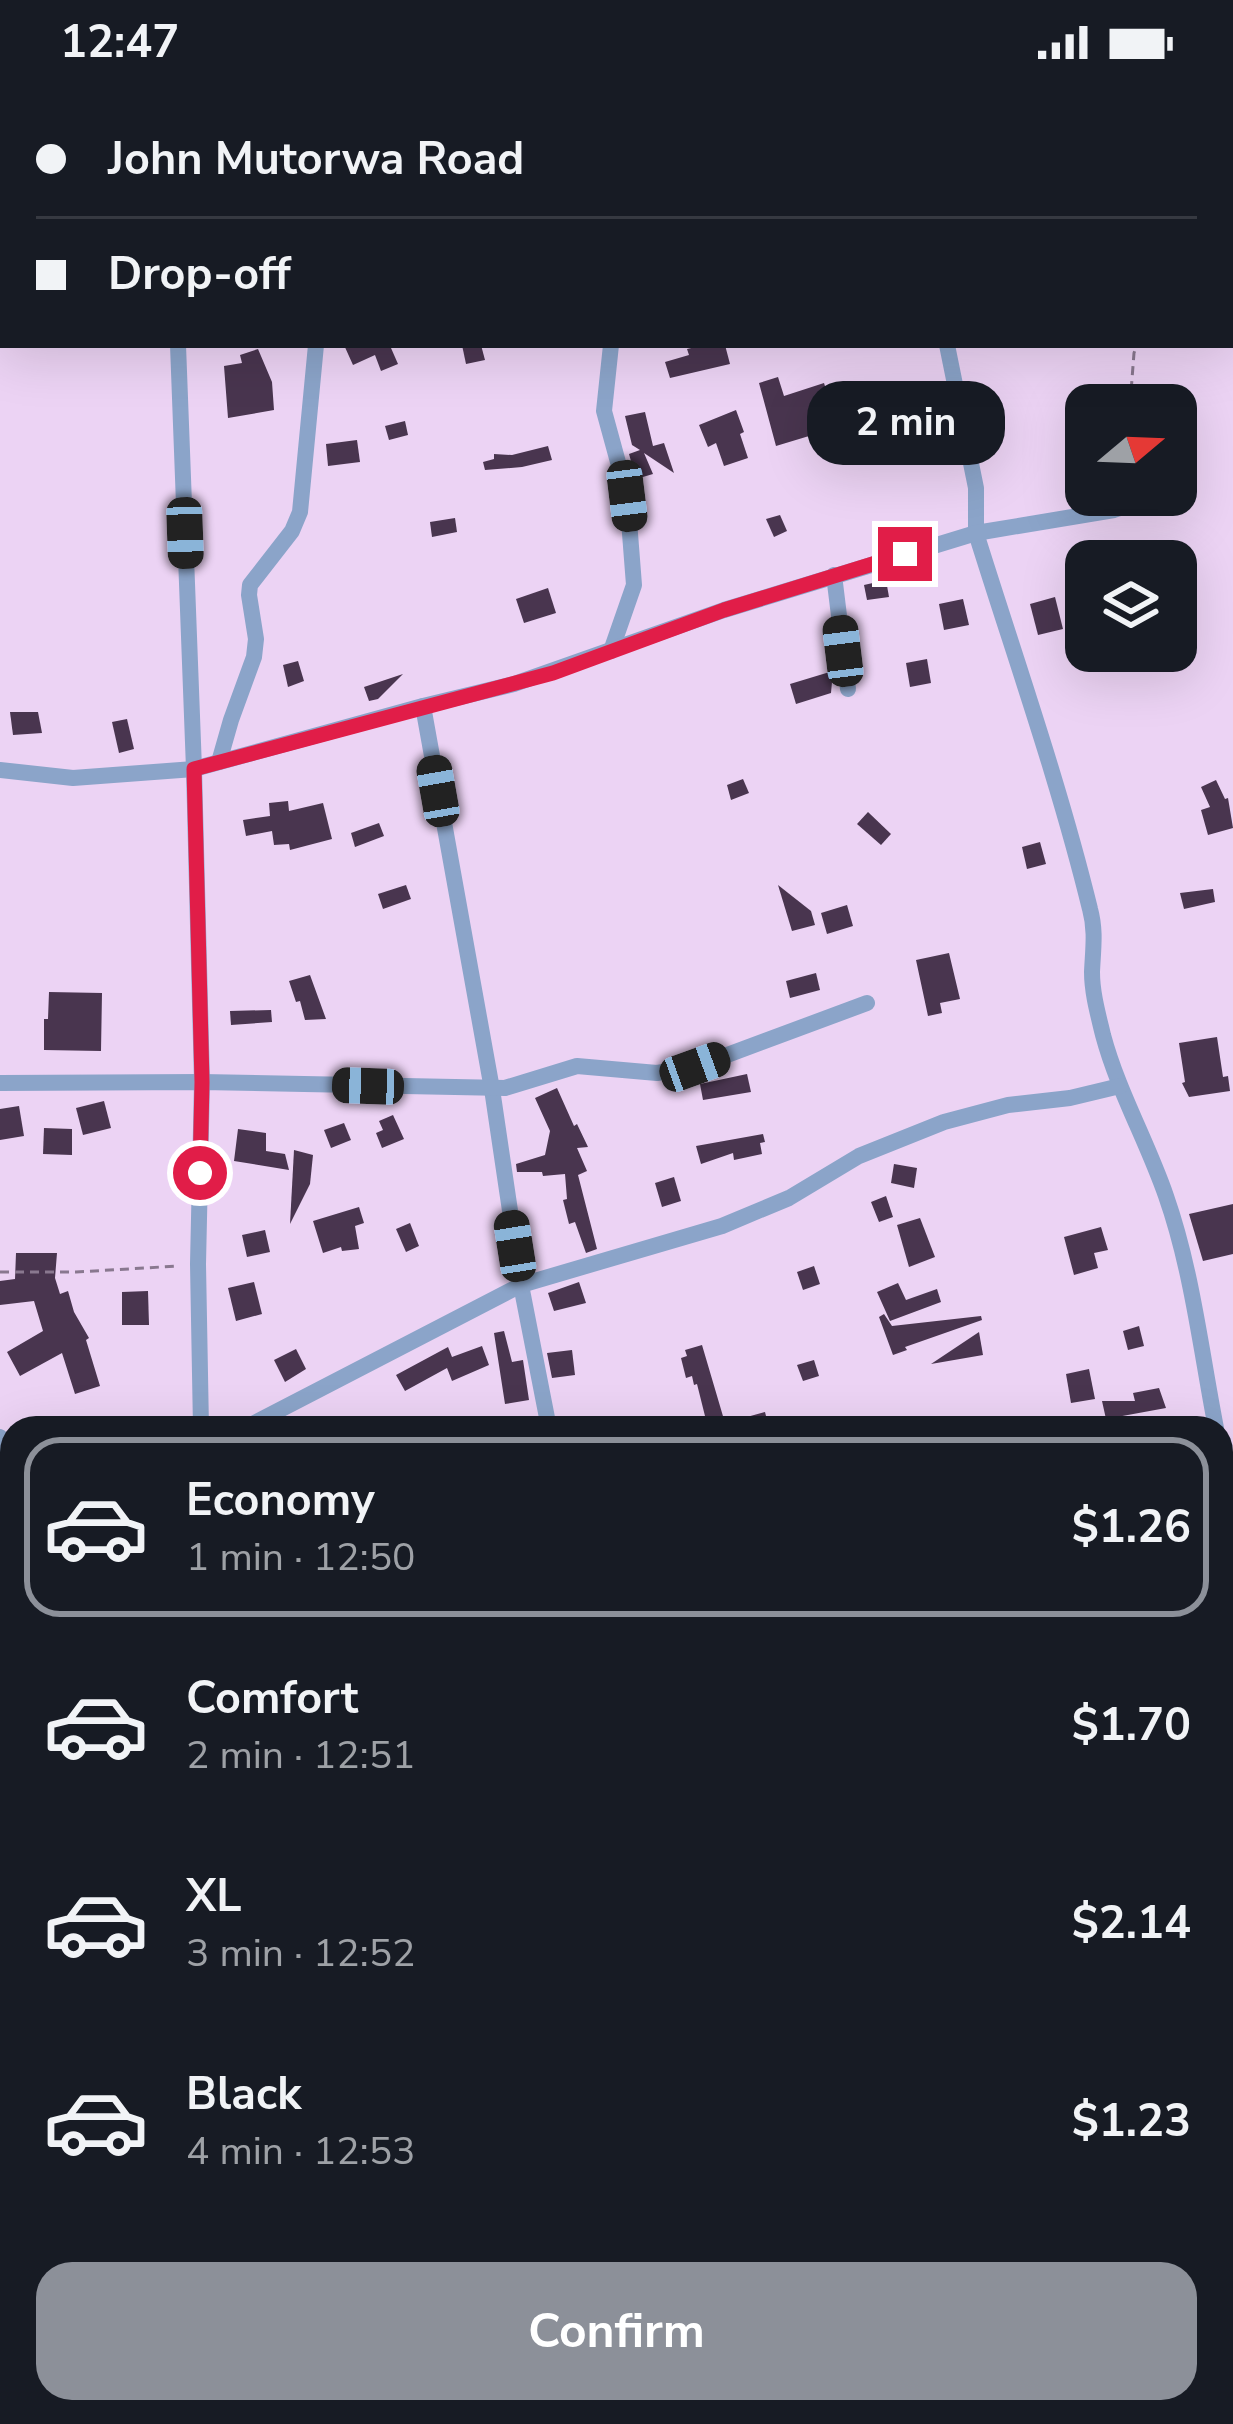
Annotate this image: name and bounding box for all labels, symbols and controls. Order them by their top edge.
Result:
text: 12:47 [60,12,179,73]
text: John Mutorwa Road [108,129,524,190]
text: Drop-off [108,244,291,305]
callout: 2 min [806,380,1004,464]
north arrow [1065,384,1197,516]
map controls [1065,384,1197,672]
text: 2 min [856,396,956,449]
car [605,458,649,534]
car [166,496,204,570]
route end [878,527,932,581]
button: layers [1065,540,1197,672]
car [821,613,865,689]
car [414,752,462,830]
car [655,1038,735,1096]
car [331,1067,405,1105]
route start [173,1146,227,1200]
car [492,1208,538,1284]
text: Economy [186,1470,375,1531]
icon: car [42,1473,150,1581]
text: $1.26 [1072,1497,1191,1558]
text: 1 min · 12:50 [186,1531,415,1584]
text: Comfort [186,1668,358,1729]
icon: car [42,1671,150,1779]
text: $1.70 [1072,1695,1191,1756]
text: 2 min · 12:51 [186,1729,415,1782]
text: XL [186,1866,242,1927]
icon: car [42,1869,150,1977]
text: $2.14 [1072,1893,1191,1954]
text: 3 min · 12:52 [186,1927,415,1980]
text: Black [186,2064,301,2125]
icon: car [42,2067,150,2175]
text: $1.23 [1072,2091,1191,2152]
text: 4 min · 12:53 [186,2125,415,2178]
button: Confirm [36,2262,1197,2400]

